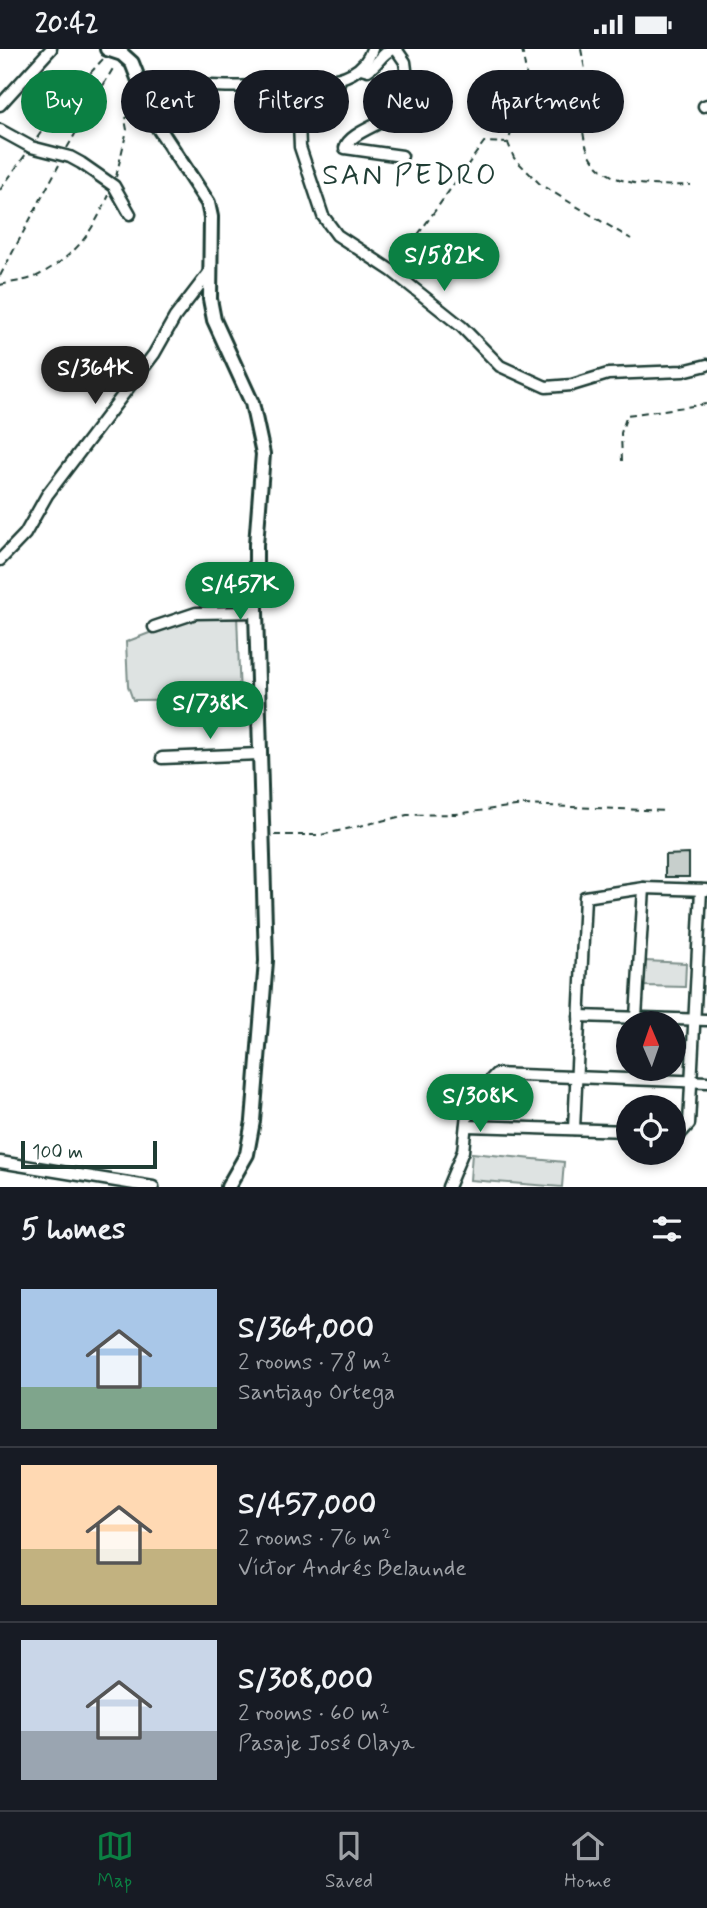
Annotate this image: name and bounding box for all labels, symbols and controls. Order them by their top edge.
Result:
text: 20:42 [35,8,98,42]
chip: Buy [21,70,107,133]
chip: Rent [121,70,220,133]
chip: Filters [234,70,349,133]
chip: New [363,70,453,133]
chip: Apartment [467,70,624,133]
district label: SAN PEDRO [322,156,498,195]
pin: S/582K [387,233,501,293]
text: S/582K [404,241,484,271]
pin: S/364K [38,347,152,406]
text: S/364K [57,354,133,384]
pin: S/457K [183,563,297,622]
text: S/457K [201,570,279,600]
pin: S/738K [153,681,267,741]
text: S/738K [172,689,248,719]
north arrow [616,1011,686,1081]
map controls [616,1011,686,1165]
pin: S/308K [423,1075,537,1134]
text: S/308K [443,1082,517,1112]
button: locate [616,1095,686,1165]
scale bar [21,1138,158,1170]
text: 100 m [32,1140,83,1165]
text: 5 homes [21,1210,126,1249]
icon: filters [648,1210,686,1248]
text: S/364,000 [238,1309,374,1348]
icon: home [77,1317,161,1401]
text: 2 rooms · 78 m² [238,1348,391,1378]
text: Santiago Ortega [238,1378,395,1408]
text: S/457,000 [238,1485,376,1524]
icon: home [77,1493,161,1577]
text: 2 rooms · 76 m² [238,1524,391,1554]
text: Víctor Andrés Belaunde [238,1554,467,1584]
text: S/308,000 [238,1660,373,1699]
icon: home [77,1668,161,1752]
text: 2 rooms · 60 m² [238,1699,390,1729]
text: Pasaje José Olaya [238,1729,415,1759]
tab: Map [96,1827,134,1894]
tab: Saved [325,1827,373,1894]
tab: Home [564,1827,611,1894]

